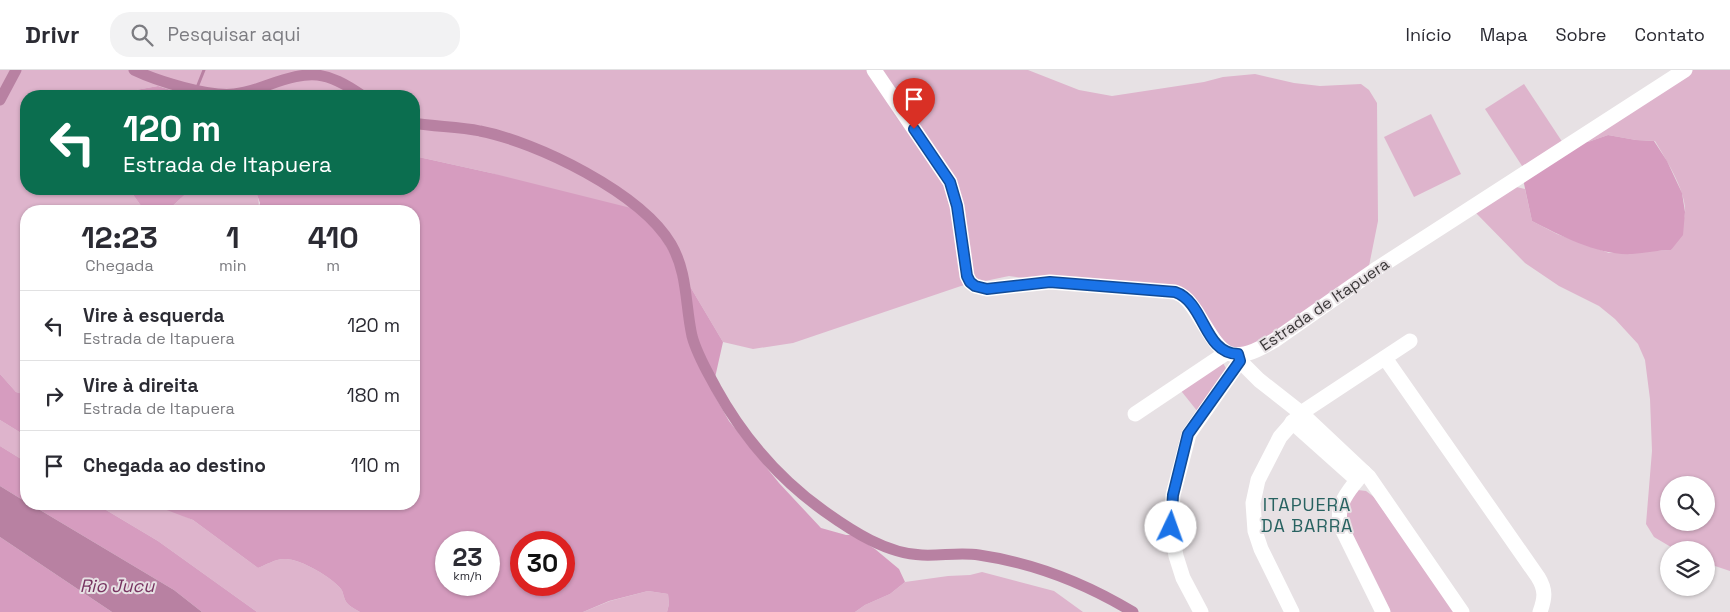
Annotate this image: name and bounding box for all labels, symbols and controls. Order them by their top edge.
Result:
search box [110,12,460,57]
text: Drivr [25,19,80,50]
icon: search [128,21,156,49]
text: Pesquisar aqui [168,22,301,47]
text: Início [1406,23,1452,46]
text: Mapa [1480,23,1528,46]
text: Sobre [1556,23,1606,46]
text: Contato [1634,23,1705,46]
pin [893,78,935,129]
icon: arrive [900,85,928,113]
text: 120 m [123,107,221,151]
icon: left [40,110,105,175]
text: Estrada de Itapuera [123,150,332,178]
text: 12:23 [81,218,158,257]
text: 1 [226,218,239,257]
text: 410 [308,218,359,257]
street label: Estrada de Itapuera [1255,253,1393,356]
text: Chegada [85,255,154,276]
text: min [219,255,246,276]
text: m [326,255,340,276]
text: Vire à esquerda [83,303,225,328]
icon: left [40,312,68,340]
text: 120 m [347,313,400,338]
text: Estrada de Itapuera [83,328,235,349]
text: Vire à direita [83,373,199,398]
icon: right [40,382,68,410]
text: 180 m [347,383,400,408]
text: Estrada de Itapuera [83,398,235,419]
icon: arrive [40,452,68,480]
text: Chegada ao destino [83,453,266,478]
text: 110 m [351,453,400,478]
map controls [1660,476,1715,596]
button: search [1660,476,1715,531]
district label: ITAPUERA DA BARRA [1261,493,1353,537]
position arrow [1144,500,1196,552]
speed limit sign: 30 [510,531,575,596]
text: 23 [452,541,483,573]
button: layers [1660,541,1715,596]
text: km/h [453,568,482,584]
water label: Rio Jucu [80,574,155,597]

